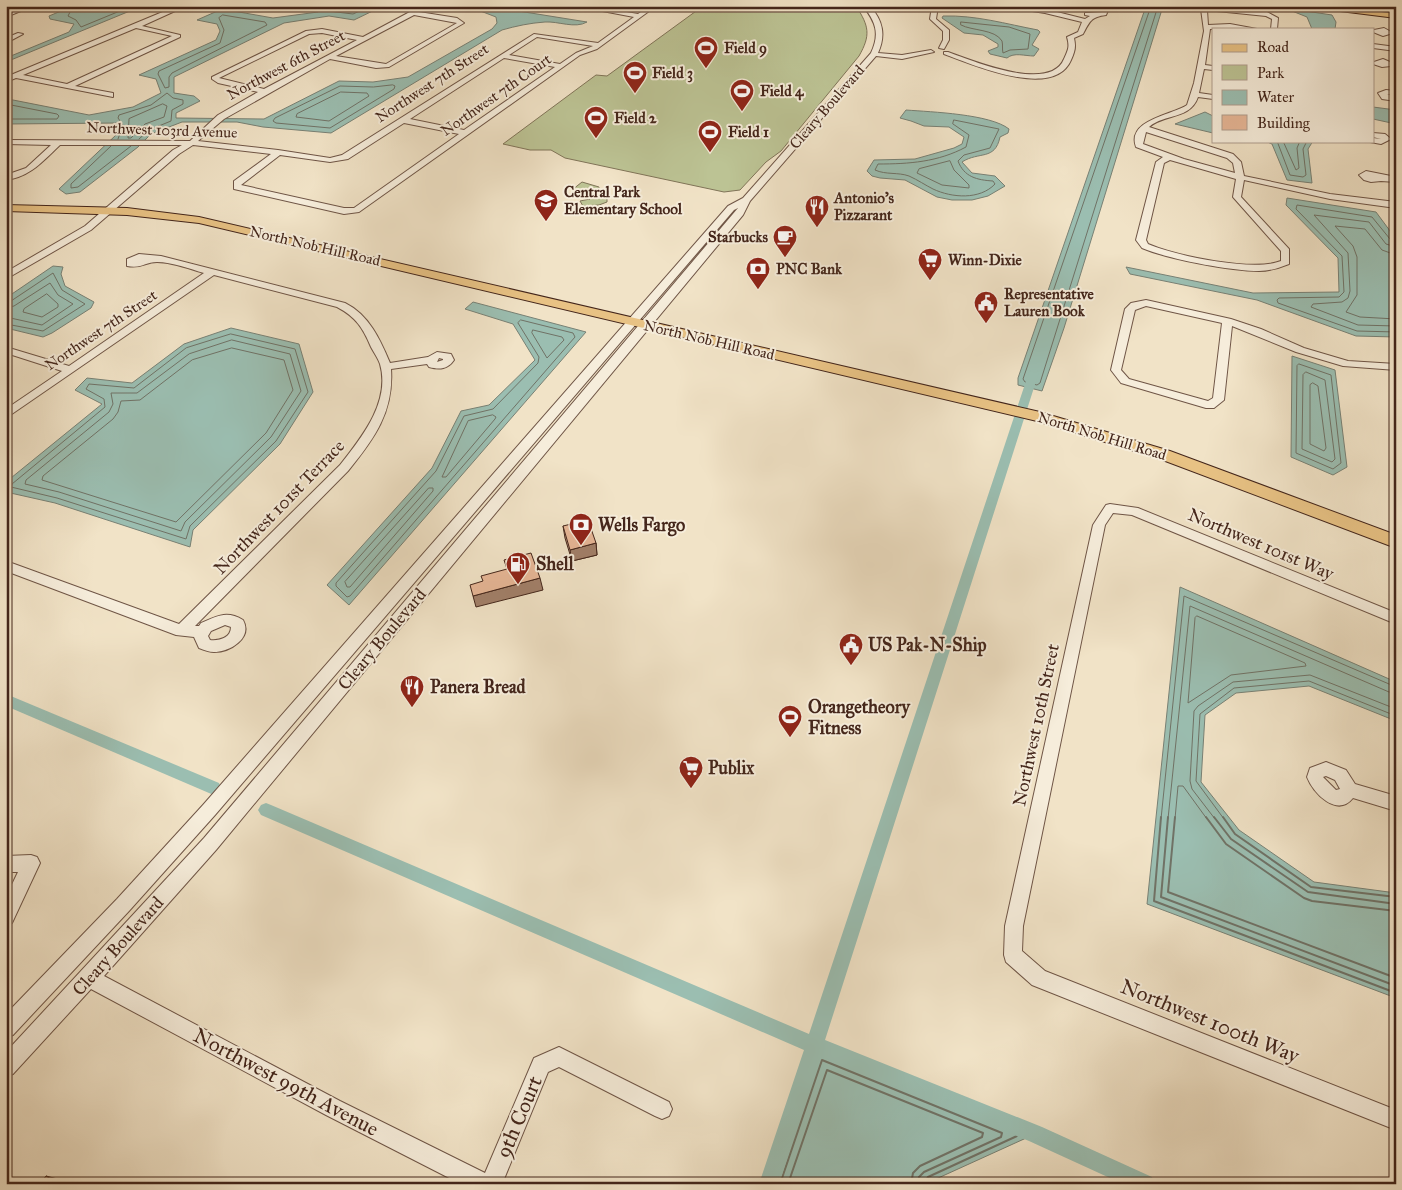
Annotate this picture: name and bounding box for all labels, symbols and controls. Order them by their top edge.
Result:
street label: Northwest 6th Street [224,26,349,104]
legend [1212,28,1374,142]
sports icon: Field 9 [693,35,719,69]
text: Road [1257,38,1289,56]
street label: Northwest 7th Street [372,39,493,126]
place label: Field 9 [724,39,767,58]
street label: Northwest 7th Court [437,50,555,140]
sports icon: Field 3 [622,60,648,94]
street label: Cleary Boulevard [786,61,869,153]
place label: Field 3 [652,64,693,83]
text: Park [1257,64,1284,82]
sports icon: Field 4 [729,78,755,112]
place label: Field 4 [760,82,804,101]
text: Water [1257,88,1294,106]
sports icon: Field 2 [583,105,609,139]
place label: Field 2 [614,109,657,127]
text: Building [1257,114,1311,132]
street label: Northwest 103rd Avenue [86,118,238,142]
sports icon: Field 1 [697,119,723,153]
place label: Field 1 [728,123,769,141]
place label: Central Park Elementary School [564,183,683,219]
school or university icon: Central Park Elementary School [533,188,559,222]
place label: Antonio's Pizzarant [833,189,895,224]
restaurant icon: Antonio's Pizzarant [804,194,830,228]
street label: North Nob Hill Road [248,222,383,270]
cafe icon: Starbucks [772,224,798,258]
place label: Starbucks [708,228,769,246]
supermarket icon: Winn-Dixie [917,247,943,281]
place label: Winn-Dixie [948,251,1022,269]
bank icon: PNC Bank [745,256,771,290]
place label: PNC Bank [776,260,843,278]
street label: Northwest 7th Street [42,285,161,374]
place label: Representative Lauren Book [1004,285,1095,320]
public building icon: Representative Lauren Book [973,290,999,324]
street label: North Nob Hill Road [642,316,777,364]
street label: North Nob Hill Road [1035,408,1169,464]
street label: Northwest 101st Terrace [209,435,349,579]
street label: Northwest 101st Way [1185,503,1338,585]
bank icon: Wells Fargo [568,512,594,546]
place label: Wells Fargo [598,514,685,537]
fuel station icon: Shell [505,551,531,585]
place label: Shell [536,553,575,575]
street label: Cleary Boulevard [333,584,431,694]
public building icon: US Pak-N-Ship [838,632,864,666]
place label: US Pak-N-Ship [868,634,987,657]
street label: Northwest 10th Street [1008,641,1064,808]
restaurant icon: Panera Bread [399,674,425,708]
place label: Panera Bread [430,676,527,698]
place label: Orangetheory Fitness [808,696,911,739]
sports icon: Orangetheory Fitness [777,704,803,738]
supermarket icon: Publix [678,755,704,789]
place label: Publix [708,757,755,779]
street label: Cleary Boulevard [68,892,168,1000]
street label: Northwest 100th Way [1117,973,1304,1069]
street label: Northwest 99th Avenue [189,1022,383,1142]
street label: 9th Court [490,1072,548,1162]

